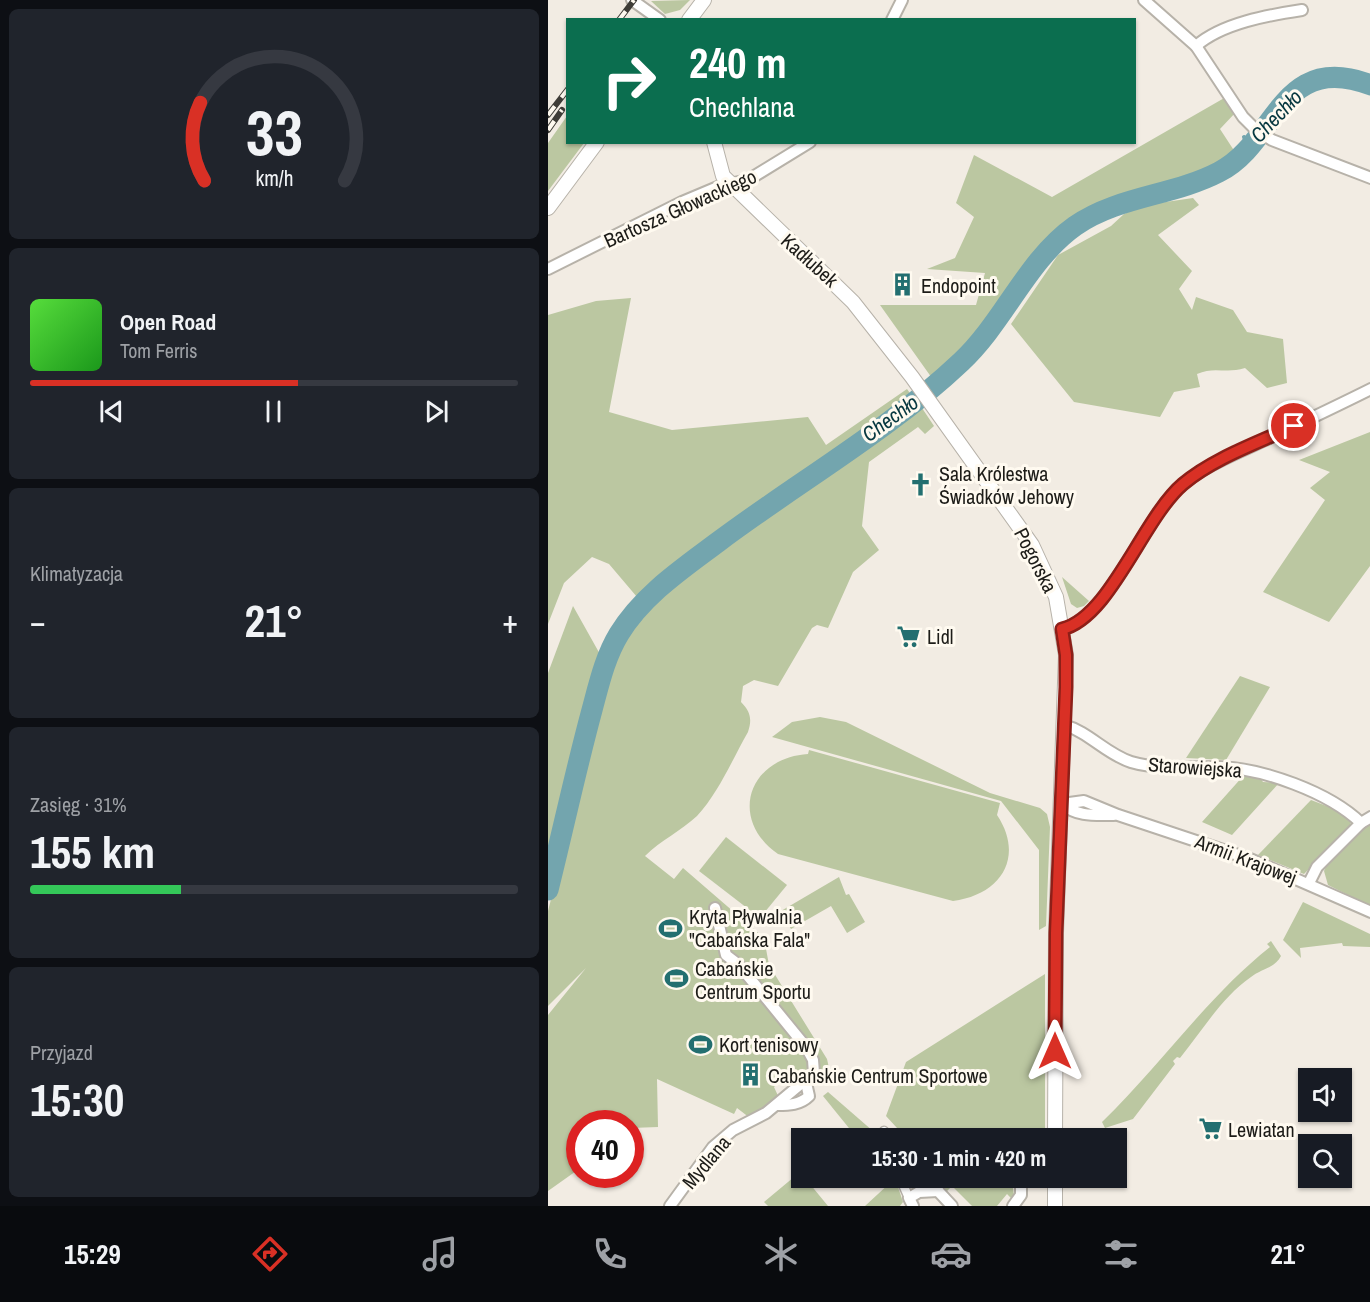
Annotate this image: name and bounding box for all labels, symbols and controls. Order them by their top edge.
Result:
text: 240 m [689,35,787,91]
icon: right [590,42,668,120]
water label: Chechło [1244,83,1308,149]
text: Chechlana [689,89,795,125]
text: 33 [246,90,302,174]
street label: Bartosza Głowackiego [600,162,760,254]
text: km/h [255,165,293,194]
street label: Kadłubek [776,227,845,293]
building icon: Endopoint [890,272,916,298]
place label: Endopoint [921,272,996,299]
text: Open Road [120,307,216,337]
text: Tom Ferris [120,337,198,364]
water label: Chechło [856,388,924,448]
icon: previous [95,395,128,428]
icon: pause [257,395,290,428]
icon: next [420,395,453,428]
pin [1268,400,1319,451]
icon: arrive [1277,409,1310,442]
place label: Sala Królestwa Świadków Jehowy [939,460,1075,510]
church icon: Sala Królestwa Świadków Jehowy [908,472,934,498]
street label: Pogorska [1008,523,1064,597]
text: Klimatyzacja [30,560,123,587]
text: 21° [244,590,304,651]
text: − [30,599,46,643]
text: + [502,599,518,643]
supermarket icon: Lidl [896,623,922,649]
place label: Lidl [927,623,953,650]
street label: Starowiejska [1147,750,1243,784]
text: Zasięg · 31% [30,791,127,818]
text: 155 km [30,821,155,882]
street label: Armii Krajowej [1190,827,1301,891]
place label: Kryta Pływalnia "Cabańska Fala" [689,903,810,953]
sports icon: Kryta Pływalnia "Cabańska Fala" [658,915,684,941]
place label: Cabańskie Centrum Sportu [695,955,811,1005]
sports icon: Cabańskie Centrum Sportu [664,966,690,992]
position arrow [1023,1019,1087,1083]
sports icon: Kort tenisowy [688,1031,714,1057]
place label: Kort tenisowy [719,1031,819,1058]
text: Przyjazd [30,1039,93,1066]
building icon: Cabańskie Centrum Sportowe [737,1062,763,1088]
place label: Cabańskie Centrum Sportowe [768,1062,988,1089]
map controls [1298,1068,1352,1188]
button: sound [1298,1068,1352,1122]
text: 15:30 [30,1069,124,1130]
speed limit sign: 40 [566,1110,644,1188]
supermarket icon: Lewiatan [1197,1116,1223,1142]
place label: Lewiatan [1228,1116,1295,1143]
street label: Mydlana [676,1130,736,1194]
button: search [1298,1134,1352,1188]
text: 15:30 · 1 min · 420 m [872,1143,1046,1173]
icon: directions [249,1233,291,1275]
icon: music [419,1233,461,1275]
icon: phone [589,1233,631,1275]
icon: climate [760,1233,802,1275]
icon: car [930,1233,972,1275]
icon: filters [1100,1233,1142,1275]
text: 15:29 [64,1236,121,1272]
text: 21° [1270,1236,1306,1272]

